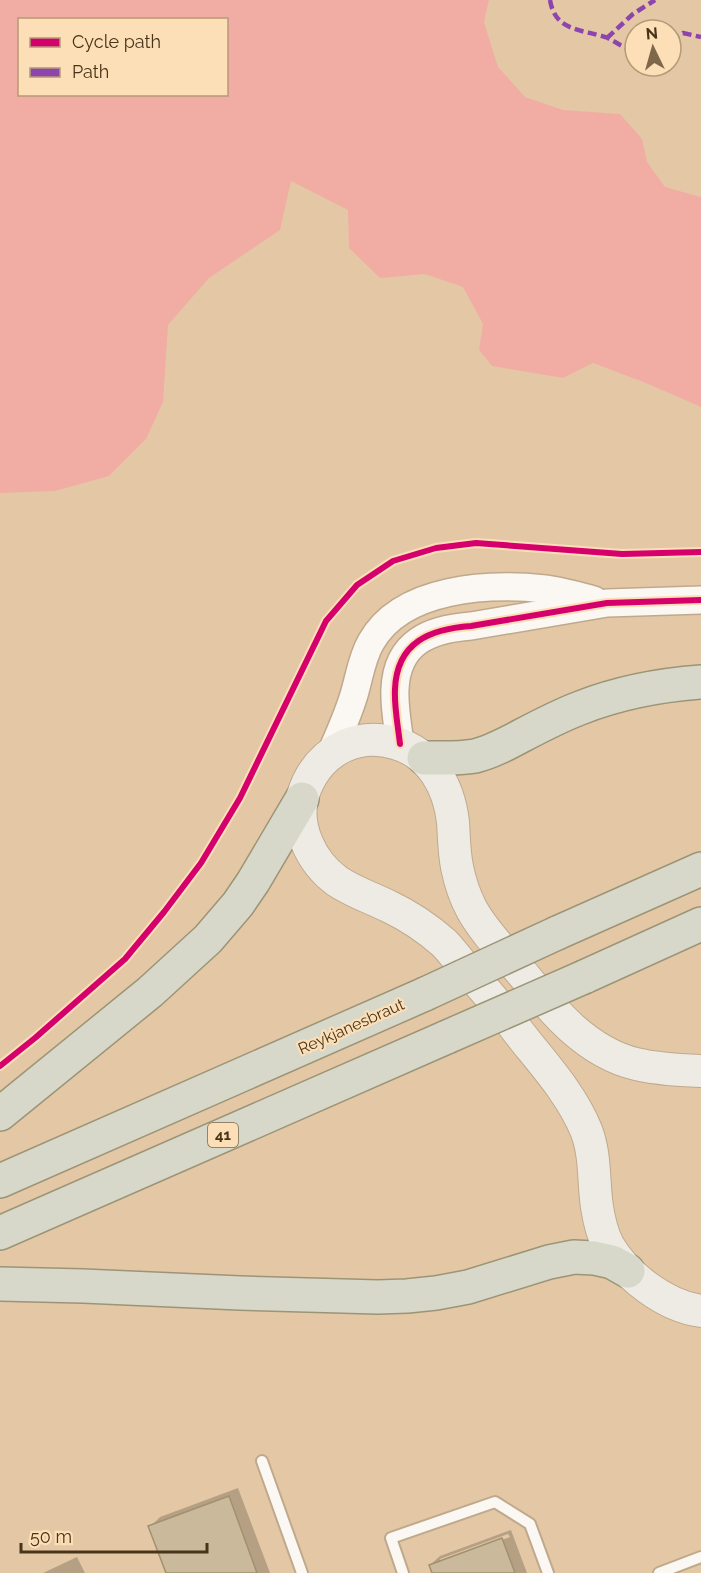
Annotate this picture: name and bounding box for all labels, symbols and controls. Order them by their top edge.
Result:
legend [18,18,228,96]
north arrow [623,18,683,78]
text: N [645,24,659,44]
text: Cycle path [72,31,161,52]
text: Path [72,61,109,82]
street label: Reykjanesbraut [295,994,408,1058]
road number: 41 [208,1123,238,1147]
scale bar [21,1516,207,1554]
text: 50 m [30,1526,72,1547]

